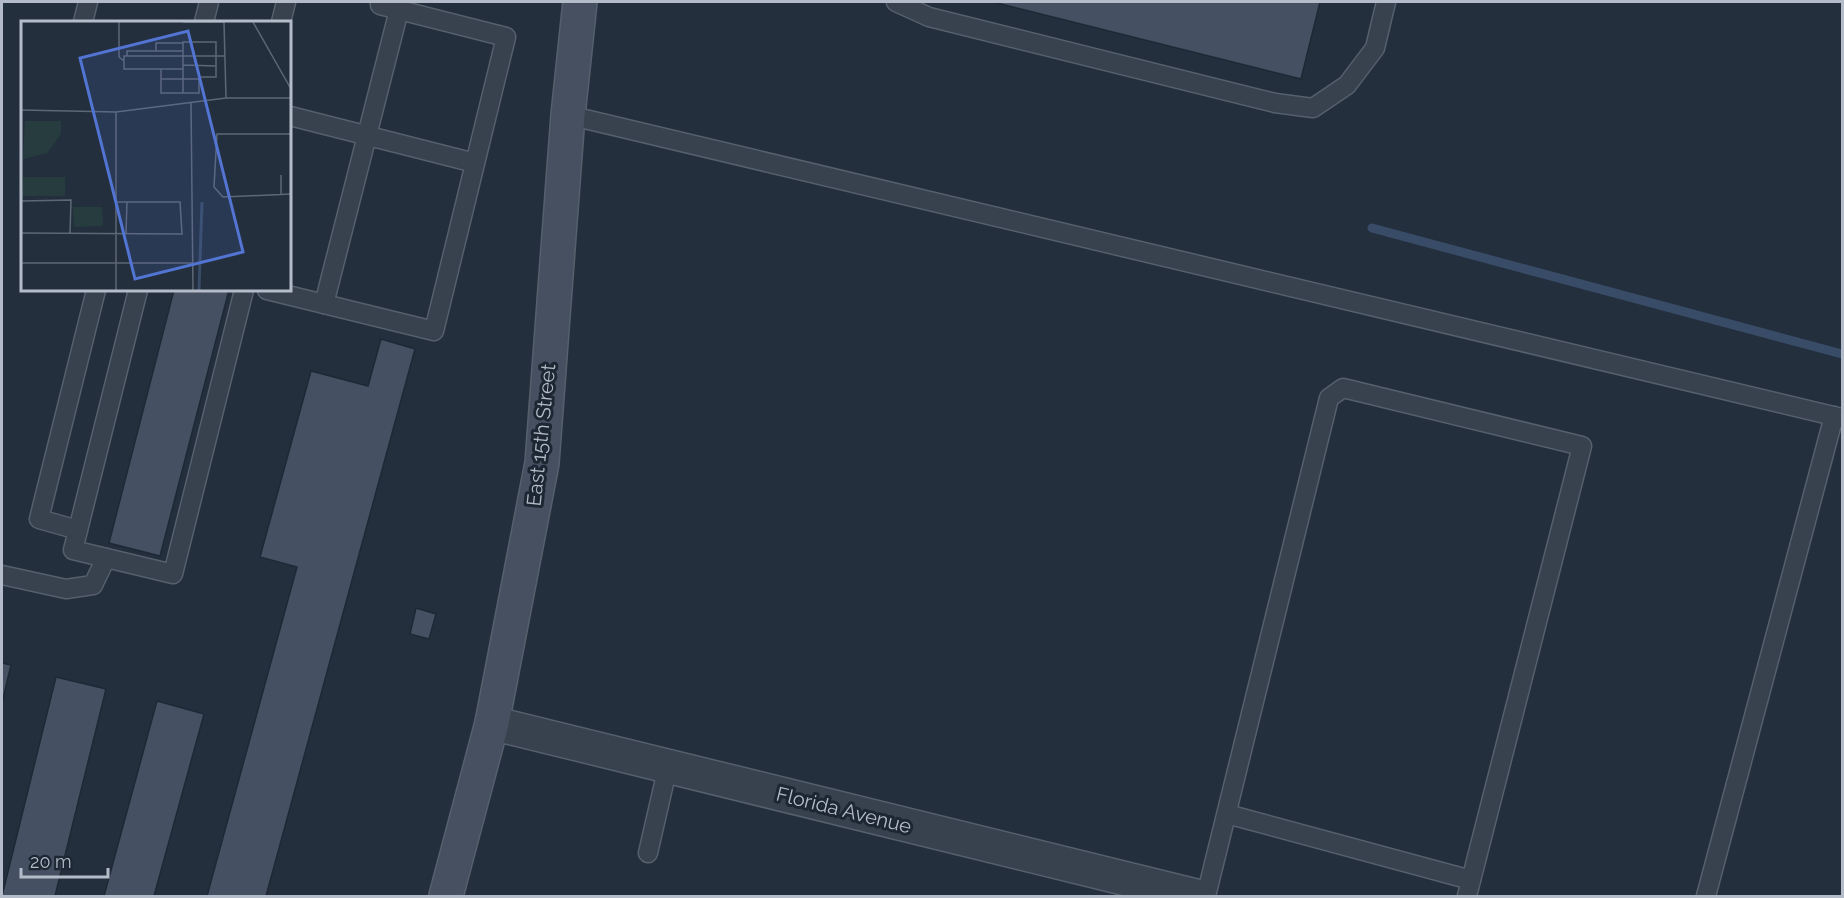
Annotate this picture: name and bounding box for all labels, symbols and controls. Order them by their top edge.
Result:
inset map [21,21,291,291]
street label: East 15th Street [522,362,560,507]
street label: Florida Avenue [774,782,914,838]
scale bar [21,841,108,879]
text: 20 m [30,851,72,872]

